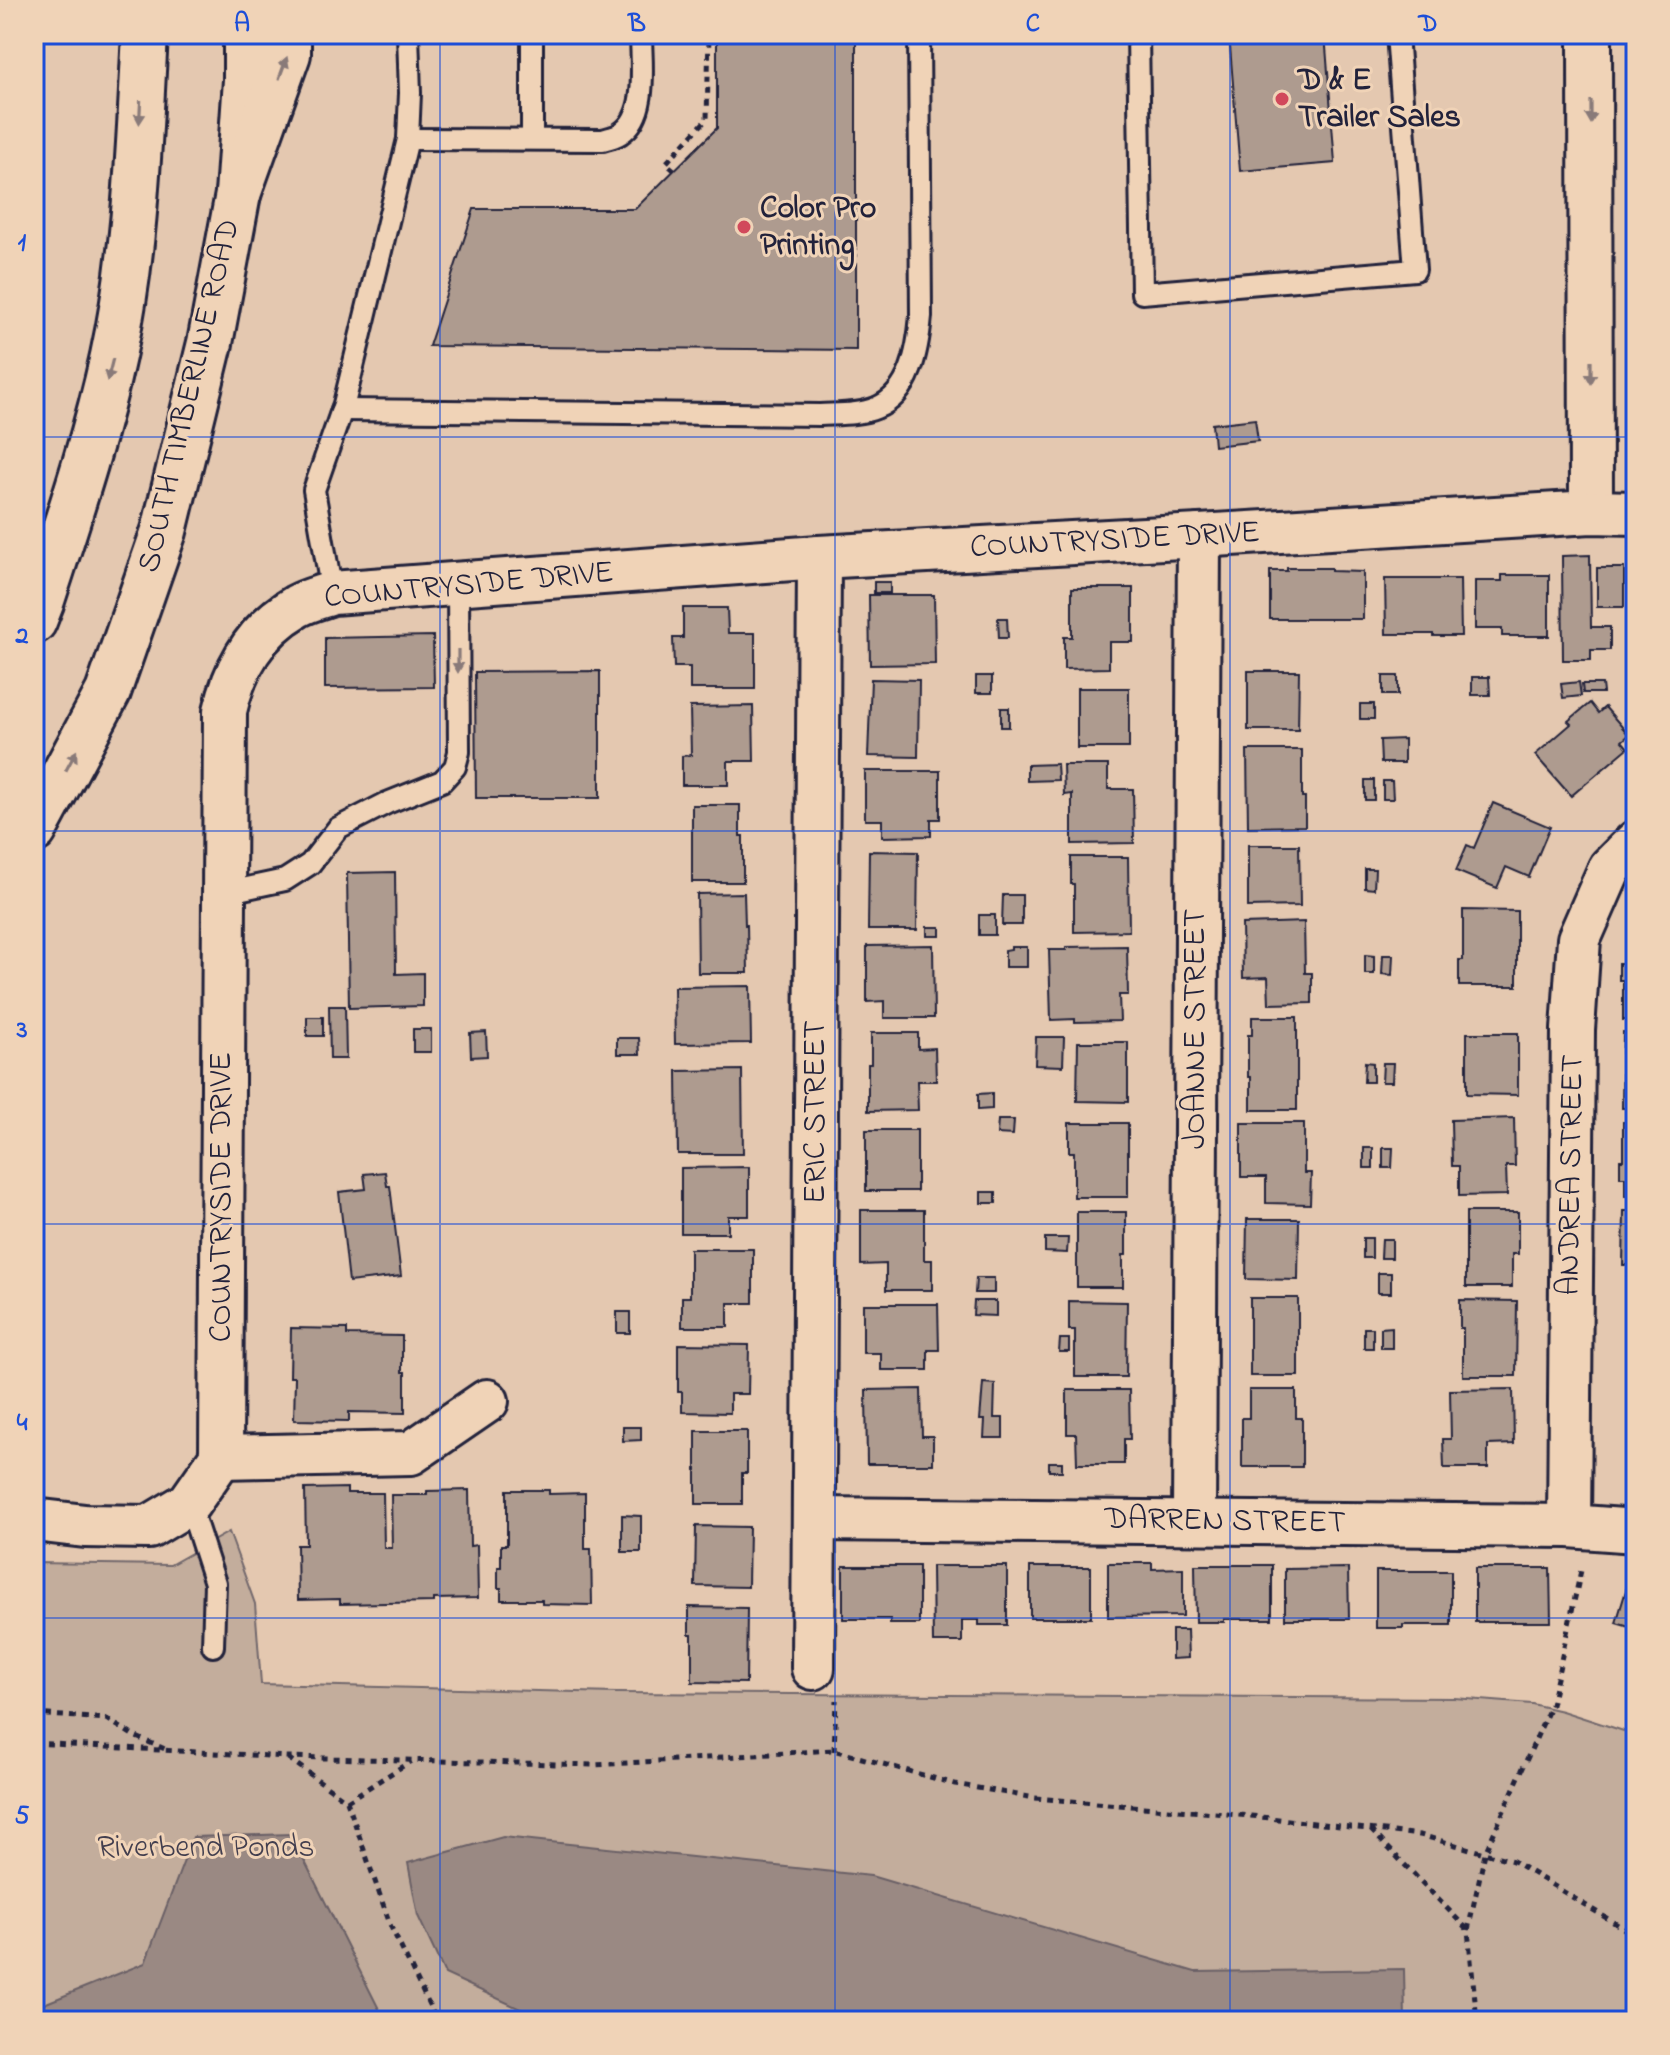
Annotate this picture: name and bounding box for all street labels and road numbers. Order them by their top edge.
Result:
street label: SOUTH TIMBERLINE ROAD [126,215,254,577]
street label: COUNTRYSIDE DRIVE [969,510,1261,572]
street label: COUNTRYSIDE DRIVE [322,550,616,622]
street label: JOANNE STREET [1173,909,1220,1149]
street label: ERIC STREET [793,1020,840,1204]
street label: COUNTRYSIDE DRIVE [199,1052,246,1342]
street label: ANDREA STREET [1546,1054,1598,1296]
street label: DARREN STREET [1103,1496,1346,1548]

